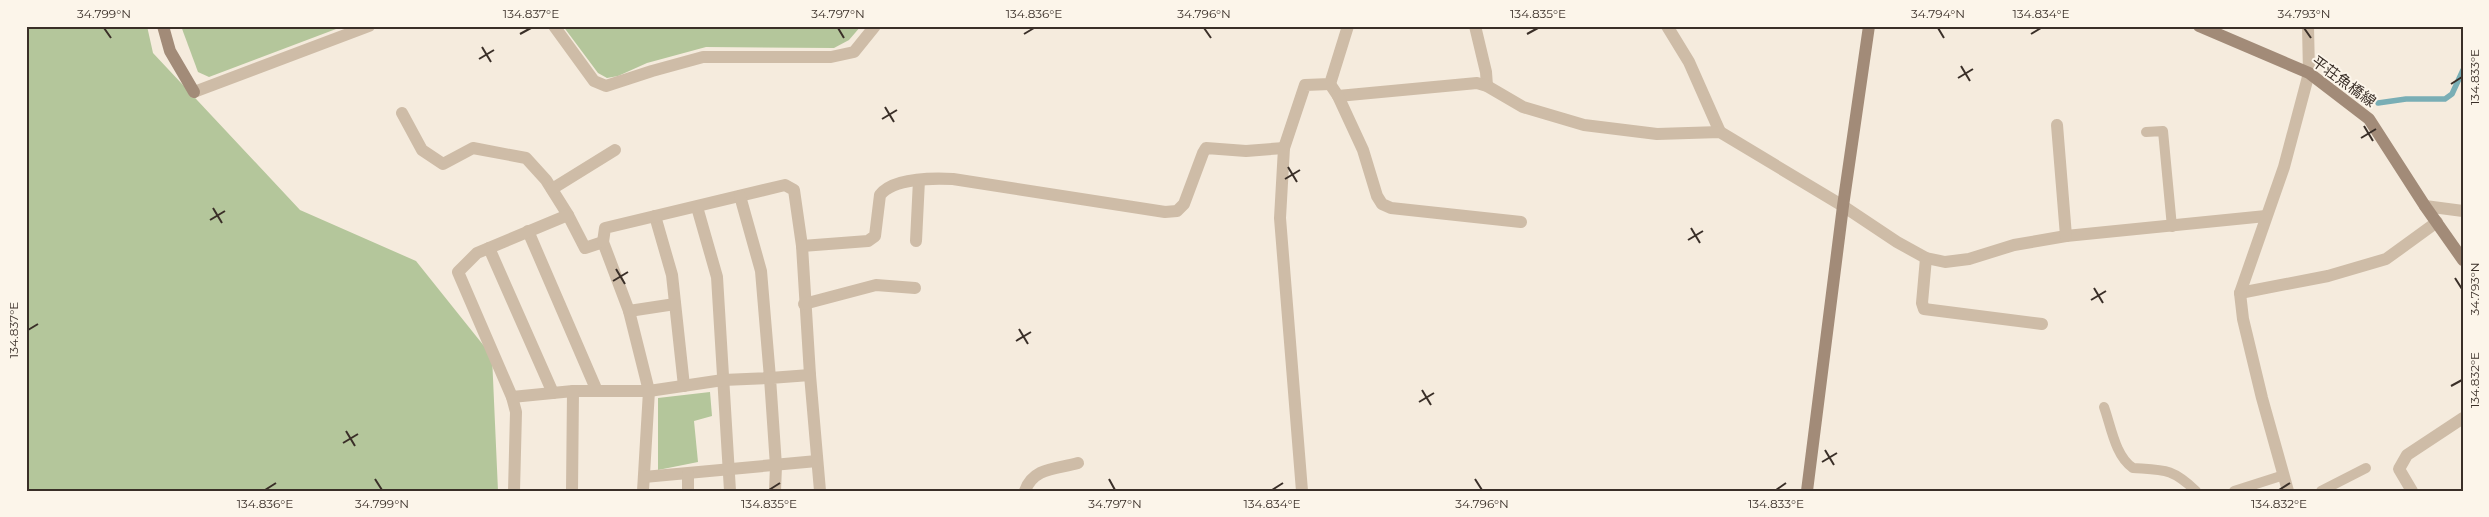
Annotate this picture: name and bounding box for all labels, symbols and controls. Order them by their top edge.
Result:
text: 34.799°N [77,6,131,21]
text: 134.837°E [503,6,559,21]
text: 34.797°N [811,6,865,21]
text: 134.836°E [1006,6,1062,21]
text: 34.796°N [1177,6,1231,21]
text: 134.835°E [1510,6,1566,21]
text: 34.794°N [1911,6,1965,21]
text: 134.834°E [2013,6,2070,21]
text: 34.793°N [2278,6,2330,21]
text: 134.833°E [2467,49,2482,105]
street label: 平荘魚橋線 [2308,51,2380,111]
text: 34.793°N [2467,263,2482,315]
text: 134.837°E [6,302,21,358]
text: 134.832°E [2467,352,2482,408]
text: 134.836°E [237,496,293,511]
text: 34.799°N [355,496,409,511]
text: 134.835°E [741,496,797,511]
text: 34.797°N [1088,496,1142,511]
text: 134.834°E [1244,496,1301,511]
text: 34.796°N [1455,496,1509,511]
text: 134.833°E [1748,496,1804,511]
text: 134.832°E [2251,496,2307,511]

